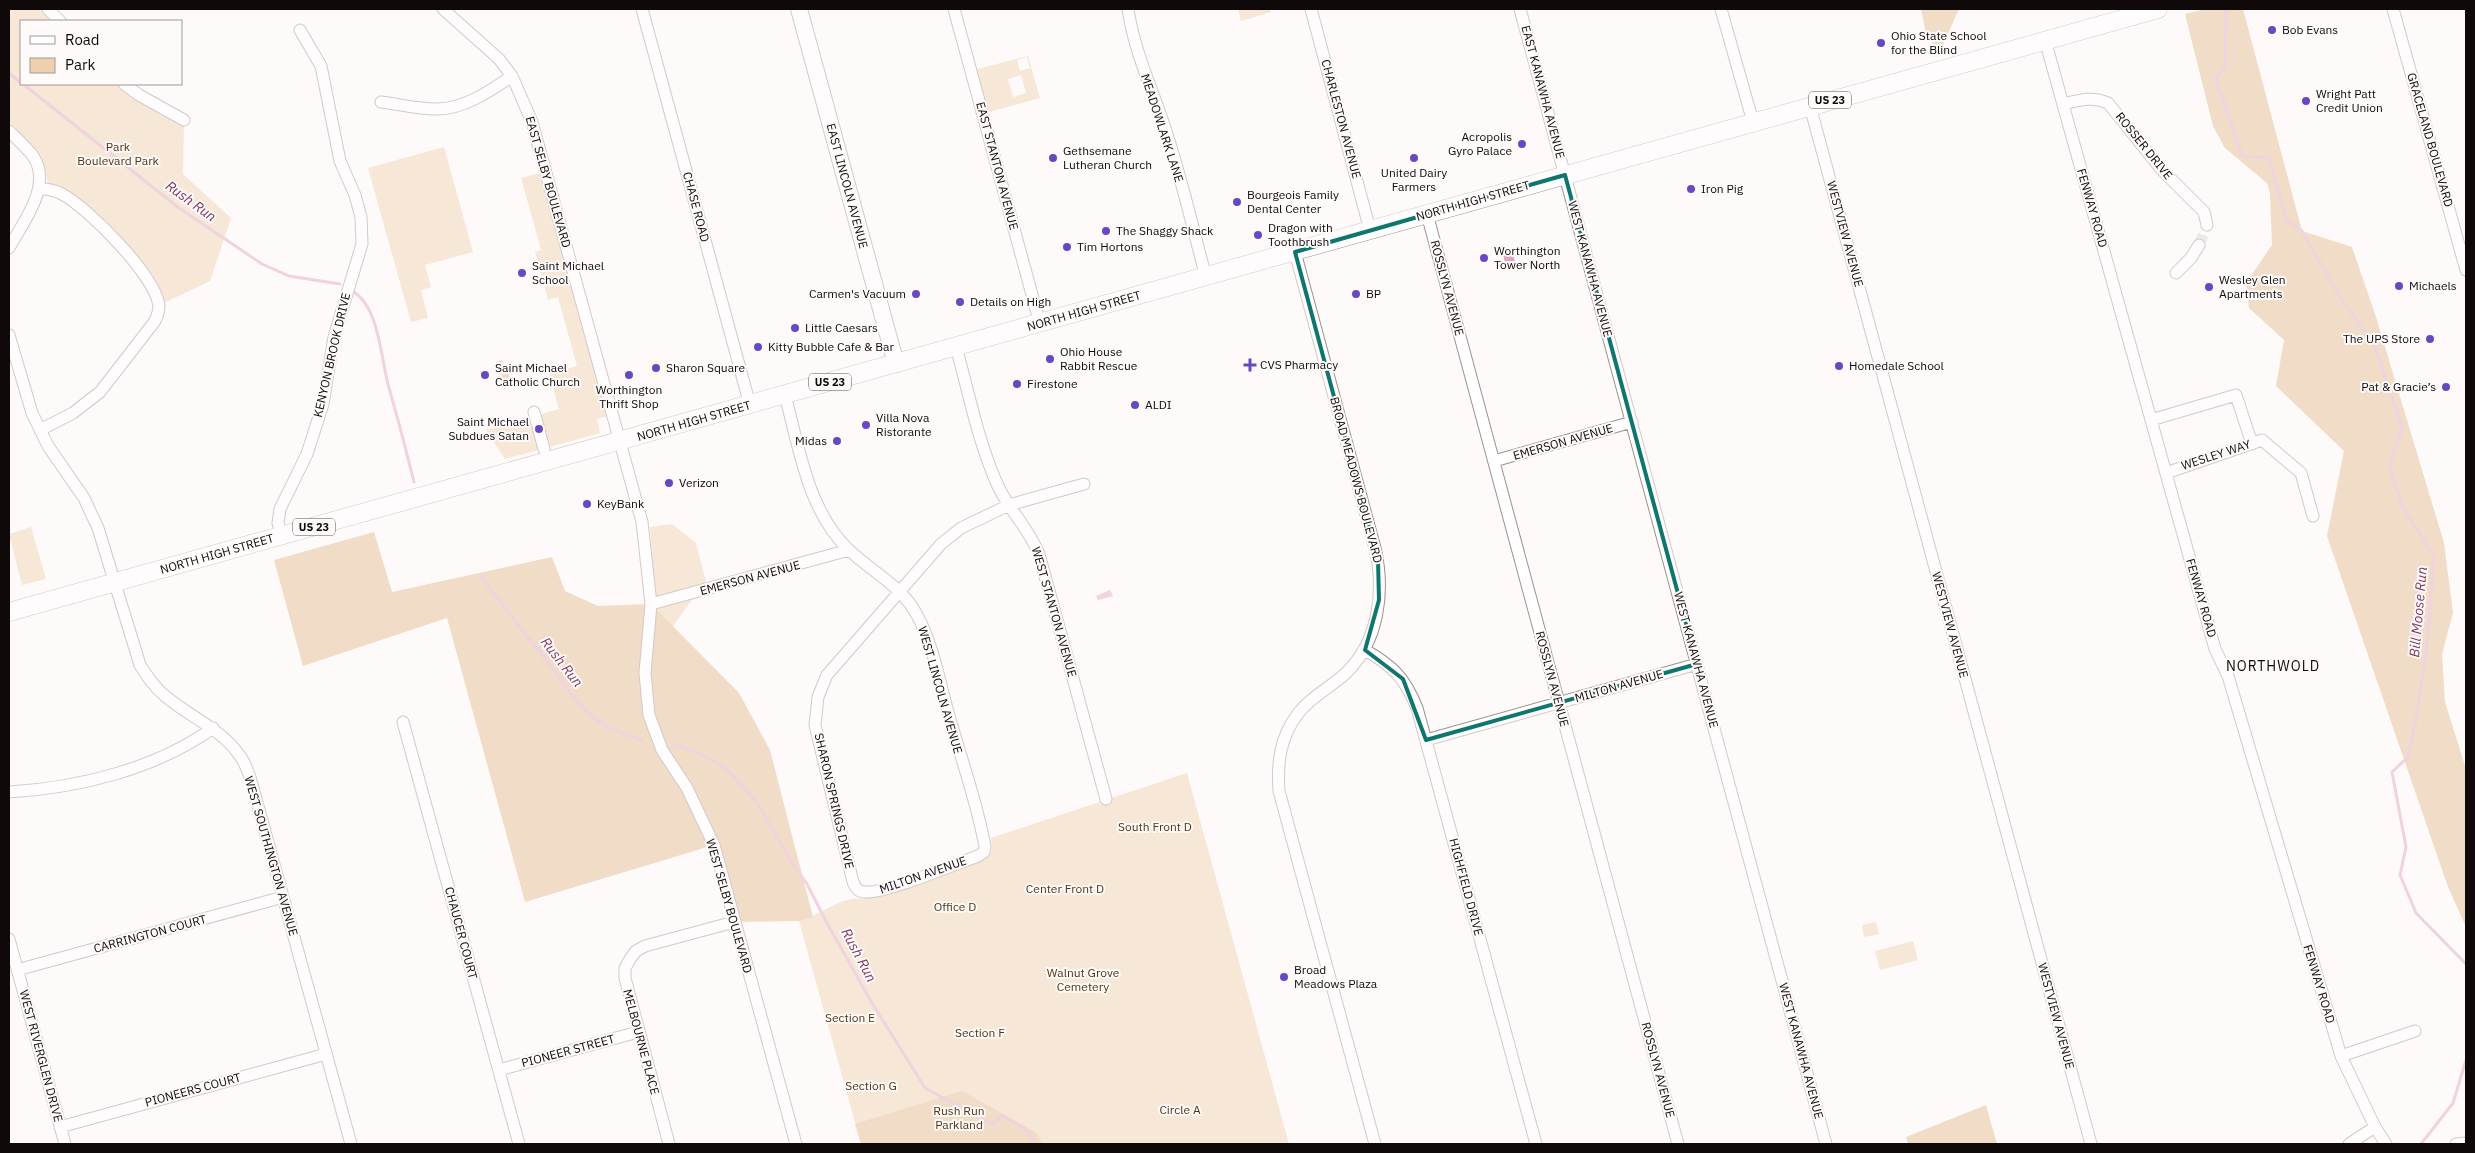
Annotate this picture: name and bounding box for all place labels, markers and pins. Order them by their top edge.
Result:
place label: Bob Evans [2282,22,2338,37]
marker: Bob Evans [2266,24,2278,36]
place label: Ohio State School for the Blind [1891,28,1987,57]
marker: Ohio State School for the Blind [1875,37,1887,49]
place label: Wright Patt Credit Union [2316,86,2383,115]
marker: Wright Patt Credit Union [2300,95,2312,107]
place label: Acropolis Gyro Palace [1448,129,1512,158]
marker: Acropolis Gyro Palace [1516,138,1528,150]
place label: Gethsemane Lutheran Church [1063,143,1152,172]
marker: Gethsemane Lutheran Church [1047,152,1059,164]
marker: United Dairy Farmers [1408,152,1420,164]
place label: United Dairy Farmers [1381,165,1447,194]
place label: Iron Pig [1701,181,1744,196]
marker: Iron Pig [1685,183,1697,195]
place label: Bourgeois Family Dental Center [1247,187,1339,216]
marker: Bourgeois Family Dental Center [1231,196,1243,208]
place label: Dragon with Toothbrush [1268,220,1333,249]
place label: The Shaggy Shack [1116,223,1214,238]
marker: The Shaggy Shack [1100,225,1112,237]
marker: Dragon with Toothbrush [1252,229,1264,241]
place label: Tim Hortons [1077,239,1144,254]
marker: Tim Hortons [1061,241,1073,253]
place label: Worthington Tower North [1494,243,1561,272]
marker: Worthington Tower North [1478,252,1490,264]
place label: Saint Michael School [532,258,604,287]
marker: Saint Michael School [516,267,528,279]
place label: Wesley Glen Apartments [2219,272,2286,301]
place label: Michaels [2409,278,2457,293]
marker: Michaels [2393,280,2405,292]
marker: Wesley Glen Apartments [2203,281,2215,293]
place label: Carmen's Vacuum [809,286,906,301]
place label: BP [1366,286,1381,301]
marker: Carmen's Vacuum [910,288,922,300]
marker: BP [1350,288,1362,300]
place label: Details on High [970,294,1051,309]
marker: Details on High [954,296,966,308]
place label: Little Caesars [805,320,878,335]
marker: Little Caesars [789,322,801,334]
place label: The UPS Store [2343,331,2420,346]
marker: The UPS Store [2424,333,2436,345]
place label: Kitty Bubble Cafe & Bar [768,339,895,354]
marker: Kitty Bubble Cafe & Bar [752,341,764,353]
place label: Ohio House Rabbit Rescue [1060,344,1138,373]
marker: Ohio House Rabbit Rescue [1044,353,1056,365]
place label: CVS Pharmacy [1260,357,1338,372]
place label: Homedale School [1849,358,1944,373]
marker: CVS Pharmacy [1244,359,1256,371]
place label: Saint Michael Catholic Church [495,360,580,389]
place label: Sharon Square [666,360,745,375]
marker: Homedale School [1833,360,1845,372]
marker: Sharon Square [650,362,662,374]
marker: Saint Michael Catholic Church [479,369,491,381]
marker: Worthington Thrift Shop [623,369,635,381]
place label: Firestone [1027,376,1078,391]
marker: Firestone [1011,378,1023,390]
place label: Pat & Gracie’s [2361,379,2436,394]
marker: Pat & Gracie’s [2440,381,2452,393]
place label: Worthington Thrift Shop [596,382,662,411]
place label: ALDI [1145,397,1172,412]
marker: ALDI [1129,399,1141,411]
place label: Villa Nova Ristorante [876,410,932,439]
place label: Saint Michael Subdues Satan [448,414,529,443]
marker: Villa Nova Ristorante [860,419,872,431]
marker: Saint Michael Subdues Satan [533,423,545,435]
place label: Midas [795,433,827,448]
marker: Midas [831,435,843,447]
place label: Verizon [679,475,719,490]
marker: Verizon [663,477,675,489]
place label: KeyBank [597,496,645,511]
marker: KeyBank [581,498,593,510]
place label: Broad Meadows Plaza [1294,962,1378,991]
marker: Broad Meadows Plaza [1278,971,1290,983]

